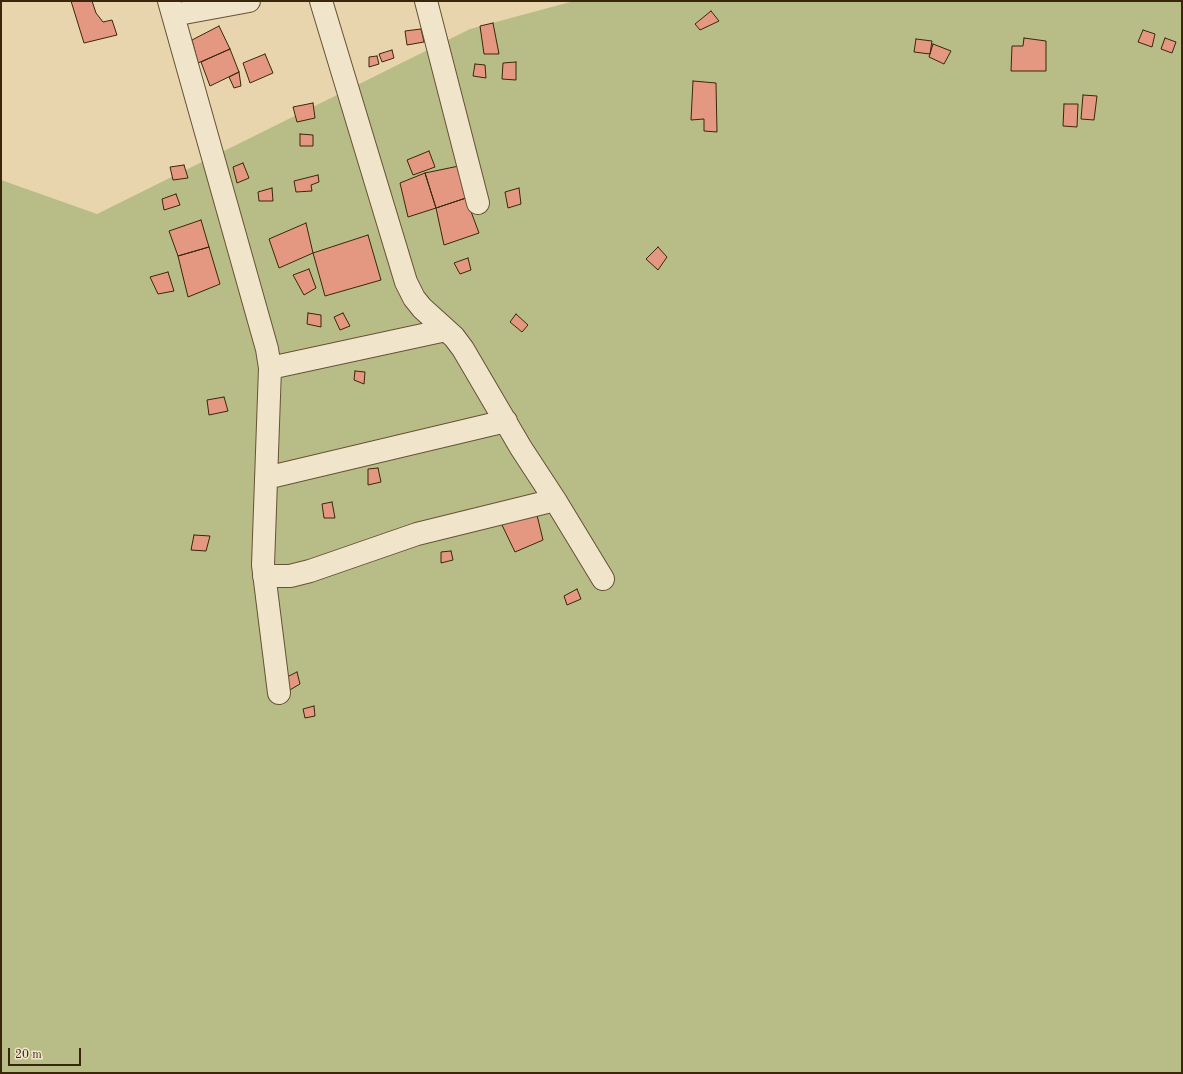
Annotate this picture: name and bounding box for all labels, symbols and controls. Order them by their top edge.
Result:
scale bar [10,1040,83,1066]
text: 20 m [15,1049,42,1061]

